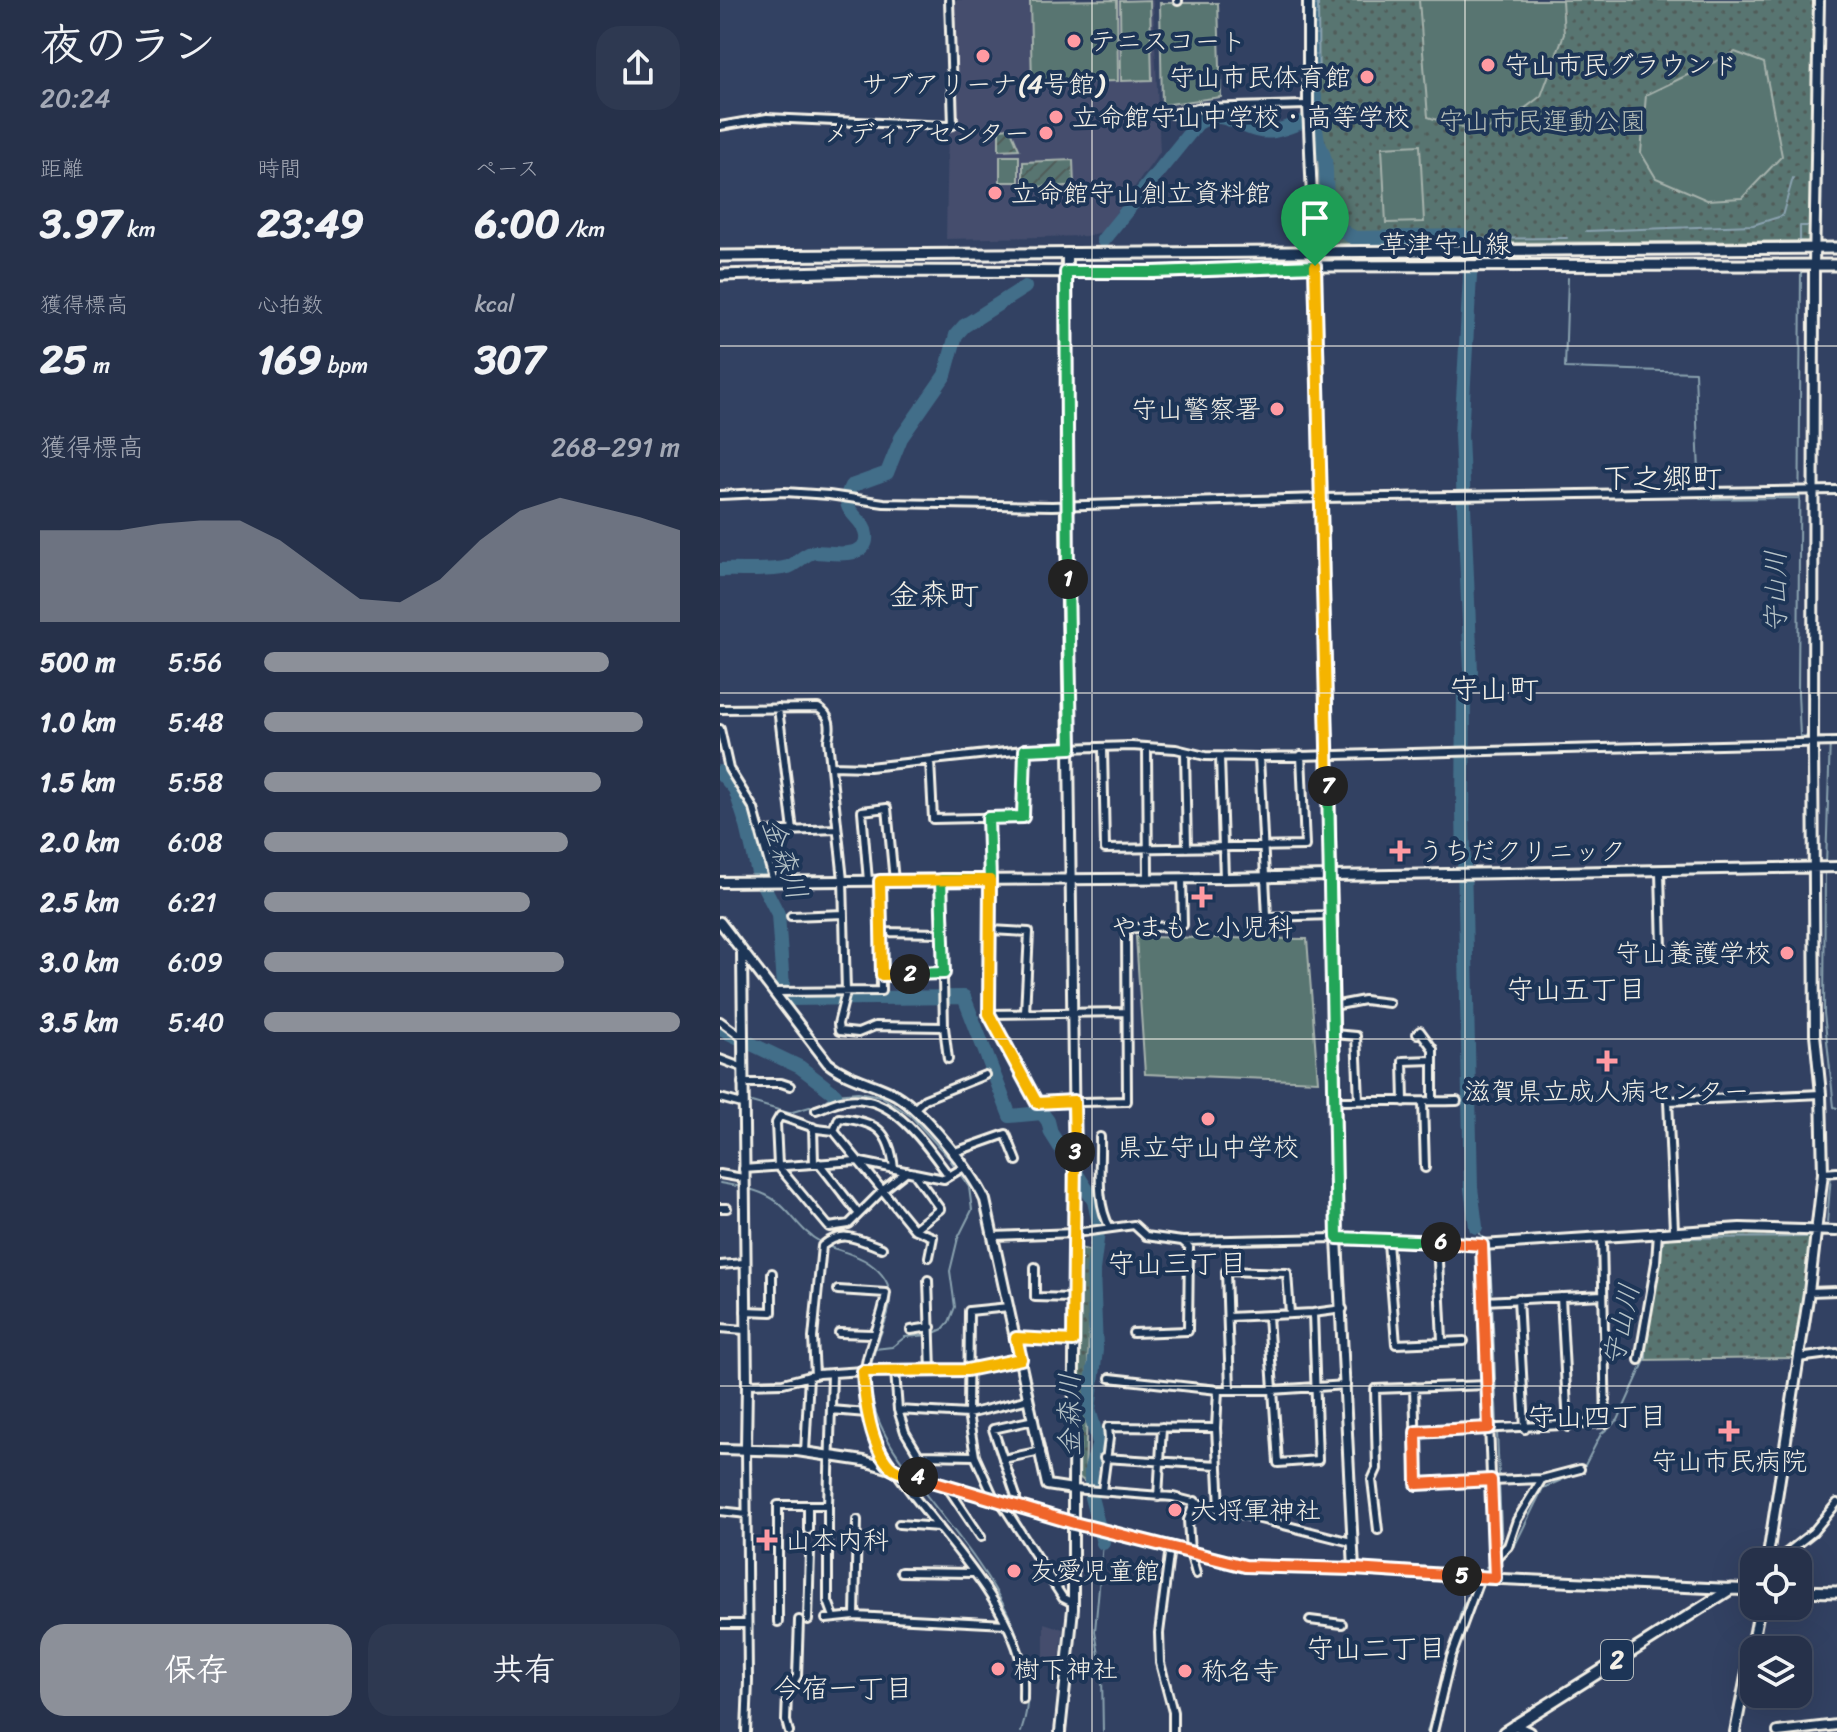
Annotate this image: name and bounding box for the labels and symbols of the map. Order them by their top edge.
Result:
place label: テニスコート [1090,18,1247,64]
marker: テニスコート [1065,32,1083,50]
place label: 守山市民グラウンド [1504,42,1738,88]
marker: サブアリーナ(4号館) [974,47,992,65]
place label: 守山市民体育館 [1169,54,1351,100]
marker: 守山市民グラウンド [1479,56,1497,74]
place label: サブアリーナ(4号館) [862,61,1106,107]
marker: 守山市民体育館 [1358,68,1376,86]
place label: 立命館守山中学校・高等学校 [1072,94,1410,140]
park label: 守山市民運動公園 [1438,98,1646,144]
marker: 立命館守山中学校・高等学校 [1047,108,1065,126]
place label: メディアセンター [824,110,1030,156]
marker: メディアセンター [1037,124,1055,142]
place label: 立命館守山創立資料館 [1011,170,1271,216]
marker: 立命館守山創立資料館 [986,184,1004,202]
pin [1281,184,1349,266]
street label: 草津守山線 [1381,221,1511,267]
place label: 守山警察署 [1131,386,1261,432]
marker: 守山警察署 [1268,400,1286,418]
district label: 下之郷町 [1602,451,1722,505]
water label: 守山川 [1751,550,1800,634]
pin: 1 [1048,559,1088,599]
district label: 金森町 [889,568,979,622]
district label: 守山町 [1449,662,1539,716]
pin: 7 [1308,766,1348,806]
water label: 金森川 [748,811,822,907]
place label: うちだクリニック [1418,828,1626,874]
marker: うちだクリニック [1389,840,1411,862]
marker: やまもと小児科 [1191,886,1213,908]
place label: やまもと小児科 [1111,904,1293,950]
place label: 守山養護学校 [1615,930,1771,976]
marker: 守山養護学校 [1778,944,1796,962]
pin: 2 [890,954,930,994]
district label: 守山五丁目 [1506,965,1646,1014]
marker: 滋賀県立成人病センター [1596,1050,1618,1072]
place label: 滋賀県立成人病センター [1465,1068,1749,1114]
marker: 県立守山中学校 [1199,1110,1217,1128]
place label: 県立守山中学校 [1117,1124,1299,1170]
pin: 3 [1055,1132,1095,1172]
pin: 6 [1421,1222,1461,1262]
district label: 守山三丁目 [1107,1239,1247,1288]
water label: 守山川 [1588,1279,1654,1371]
water label: 金森川 [1045,1373,1094,1457]
district label: 守山四丁目 [1527,1392,1667,1441]
marker: 守山市民病院 [1718,1420,1740,1442]
place label: 守山市民病院 [1651,1438,1807,1484]
pin: 4 [898,1457,938,1497]
place label: 大将軍神社 [1191,1487,1321,1533]
marker: 大将軍神社 [1166,1501,1184,1519]
place label: 山本内科 [785,1517,889,1563]
marker: 山本内科 [756,1529,778,1551]
place label: 友愛児童館 [1030,1548,1160,1594]
pin: 5 [1442,1556,1482,1596]
marker: 友愛児童館 [1005,1562,1023,1580]
district label: 守山二丁目 [1306,1624,1446,1673]
road number: 2 [1601,1640,1633,1680]
place label: 樹下神社 [1014,1646,1118,1692]
place label: 称名寺 [1201,1648,1279,1694]
marker: 樹下神社 [989,1660,1007,1678]
marker: 称名寺 [1176,1662,1194,1680]
district label: 今宿一丁目 [773,1664,913,1713]

